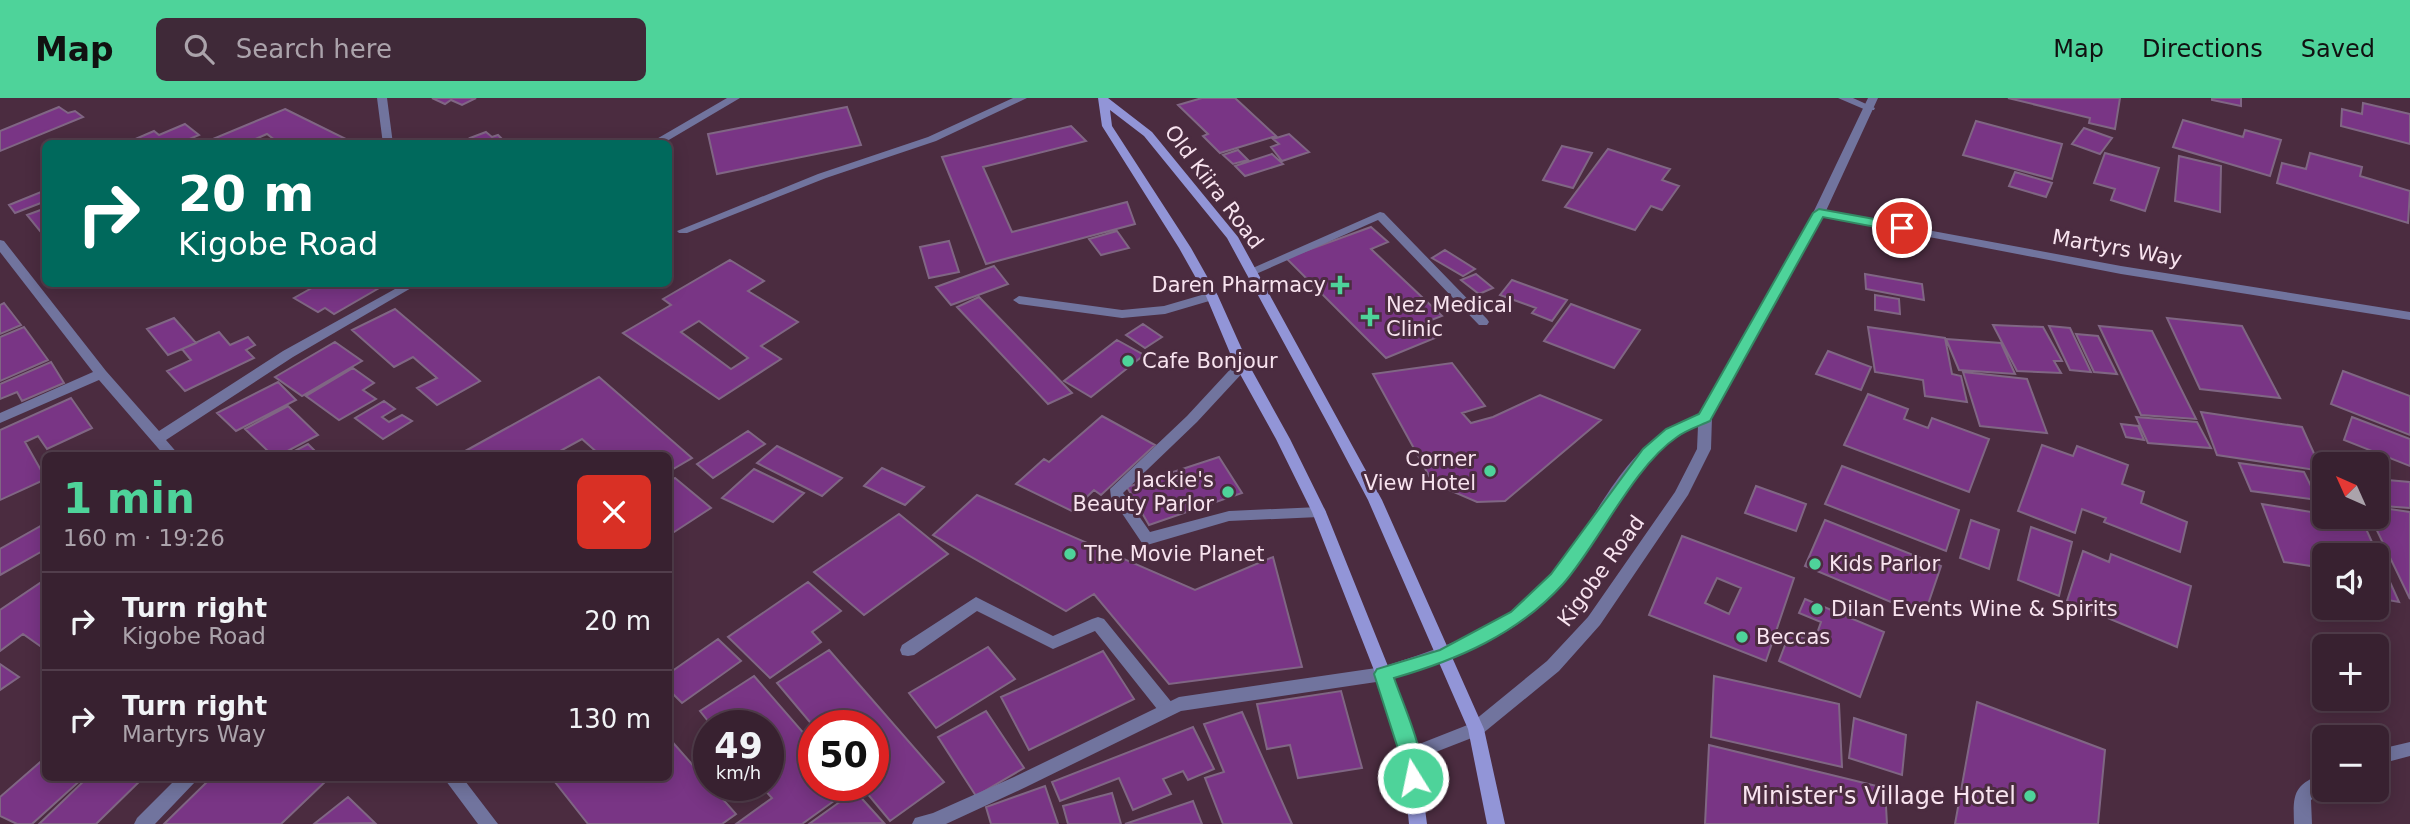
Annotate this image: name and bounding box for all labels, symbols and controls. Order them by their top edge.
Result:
search box [156,18,646,81]
text: Map [35,30,114,69]
icon: search [180,30,218,68]
text: Search here [236,34,392,64]
text: Map [2053,35,2104,63]
text: Directions [2142,35,2263,63]
text: Saved [2301,35,2375,63]
street label: Old Kiira Road [1160,120,1268,254]
text: 20 m [178,166,314,223]
icon: right [63,168,154,259]
pin [1872,198,1932,258]
icon: arrive [1883,209,1921,247]
text: Kigobe Road [178,225,378,263]
street label: Martyrs Way [2050,225,2184,271]
place label: Daren Pharmacy [1151,273,1326,297]
marker: Daren Pharmacy [1332,277,1348,293]
place label: Nez Medical Clinic [1386,293,1513,341]
marker: Nez Medical Clinic [1360,307,1380,327]
place label: Cafe Bonjour [1142,349,1278,373]
marker: Cafe Bonjour [1120,353,1136,369]
place label: Corner View Hotel [1364,447,1476,495]
north arrow [2312,452,2389,528]
map controls [2312,452,2389,802]
marker: Corner View Hotel [1482,463,1498,479]
place label: Jackie's Beauty Parlor [1073,468,1214,516]
text: 1 min [63,474,195,523]
button: close [577,475,651,549]
marker: Jackie's Beauty Parlor [1220,484,1236,500]
street label: Kigobe Road [1553,511,1649,631]
text: 160 m · 19:26 [63,525,225,551]
place label: The Movie Planet [1083,542,1264,566]
button: sound [2312,543,2389,620]
marker: The Movie Planet [1062,546,1078,562]
place label: Kids Parlor [1829,552,1940,576]
marker: Kids Parlor [1807,556,1823,572]
text: Turn right [122,593,267,623]
place label: Dilan Events Wine & Spirits [1831,597,2118,621]
marker: Dilan Events Wine & Spirits [1809,601,1825,617]
icon: right [63,602,101,640]
text: 20 m [584,606,651,636]
text: Kigobe Road [122,623,266,649]
place label: Beccas [1756,625,1830,649]
marker: Beccas [1734,629,1750,645]
button: + [2312,634,2389,711]
text: Turn right [122,691,267,721]
icon: right [63,700,101,738]
text: 130 m [568,704,651,734]
speed limit sign: 50 [798,710,889,801]
text: Martyrs Way [122,721,266,747]
button: − [2312,725,2389,802]
text: 49 [714,726,763,766]
position arrow [1376,741,1450,815]
text: km/h [716,762,761,783]
place label: Minister's Village Hotel [1742,782,2016,810]
marker: Minister's Village Hotel [2022,788,2038,804]

